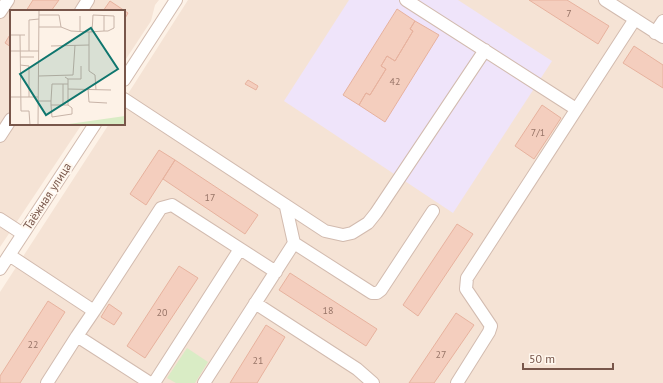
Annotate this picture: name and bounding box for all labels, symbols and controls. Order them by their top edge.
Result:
house number: 7 [566,7,572,20]
inset map [10,10,125,125]
house number: 42 [390,75,400,88]
house number: 7/1 [531,126,545,139]
street label: Таёжная улица [20,160,74,232]
house number: 17 [205,191,215,204]
house number: 18 [323,304,333,317]
house number: 20 [157,306,168,319]
house number: 22 [28,338,38,351]
scale bar [523,345,613,371]
house number: 27 [436,348,446,361]
text: 50 m [529,351,555,366]
house number: 21 [253,354,263,367]

